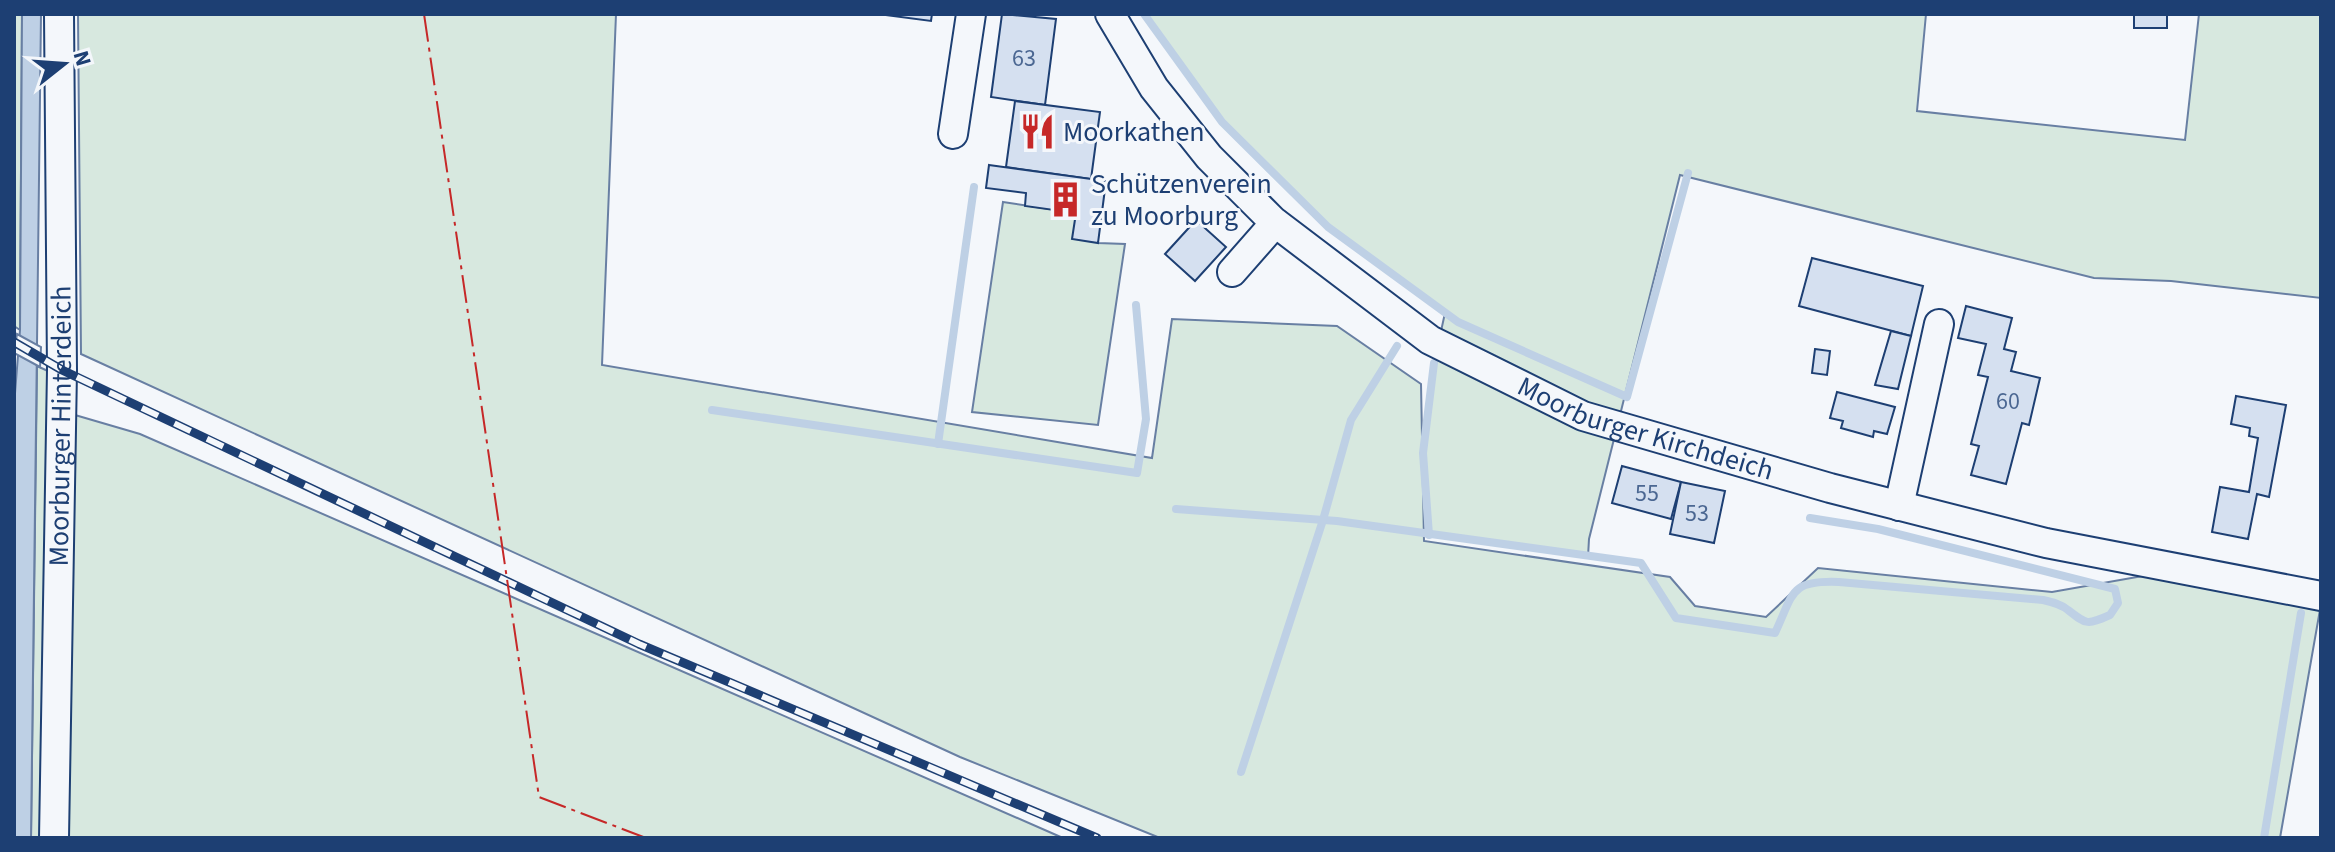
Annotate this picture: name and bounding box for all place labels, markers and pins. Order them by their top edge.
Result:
place label: Moorkathen [1063,112,1205,152]
restaurant icon: Moorkathen [1018,113,1056,151]
place label: Schützenverein zu Moorburg [1091,164,1272,236]
building icon: Schützenverein zu Moorburg [1046,181,1084,219]

